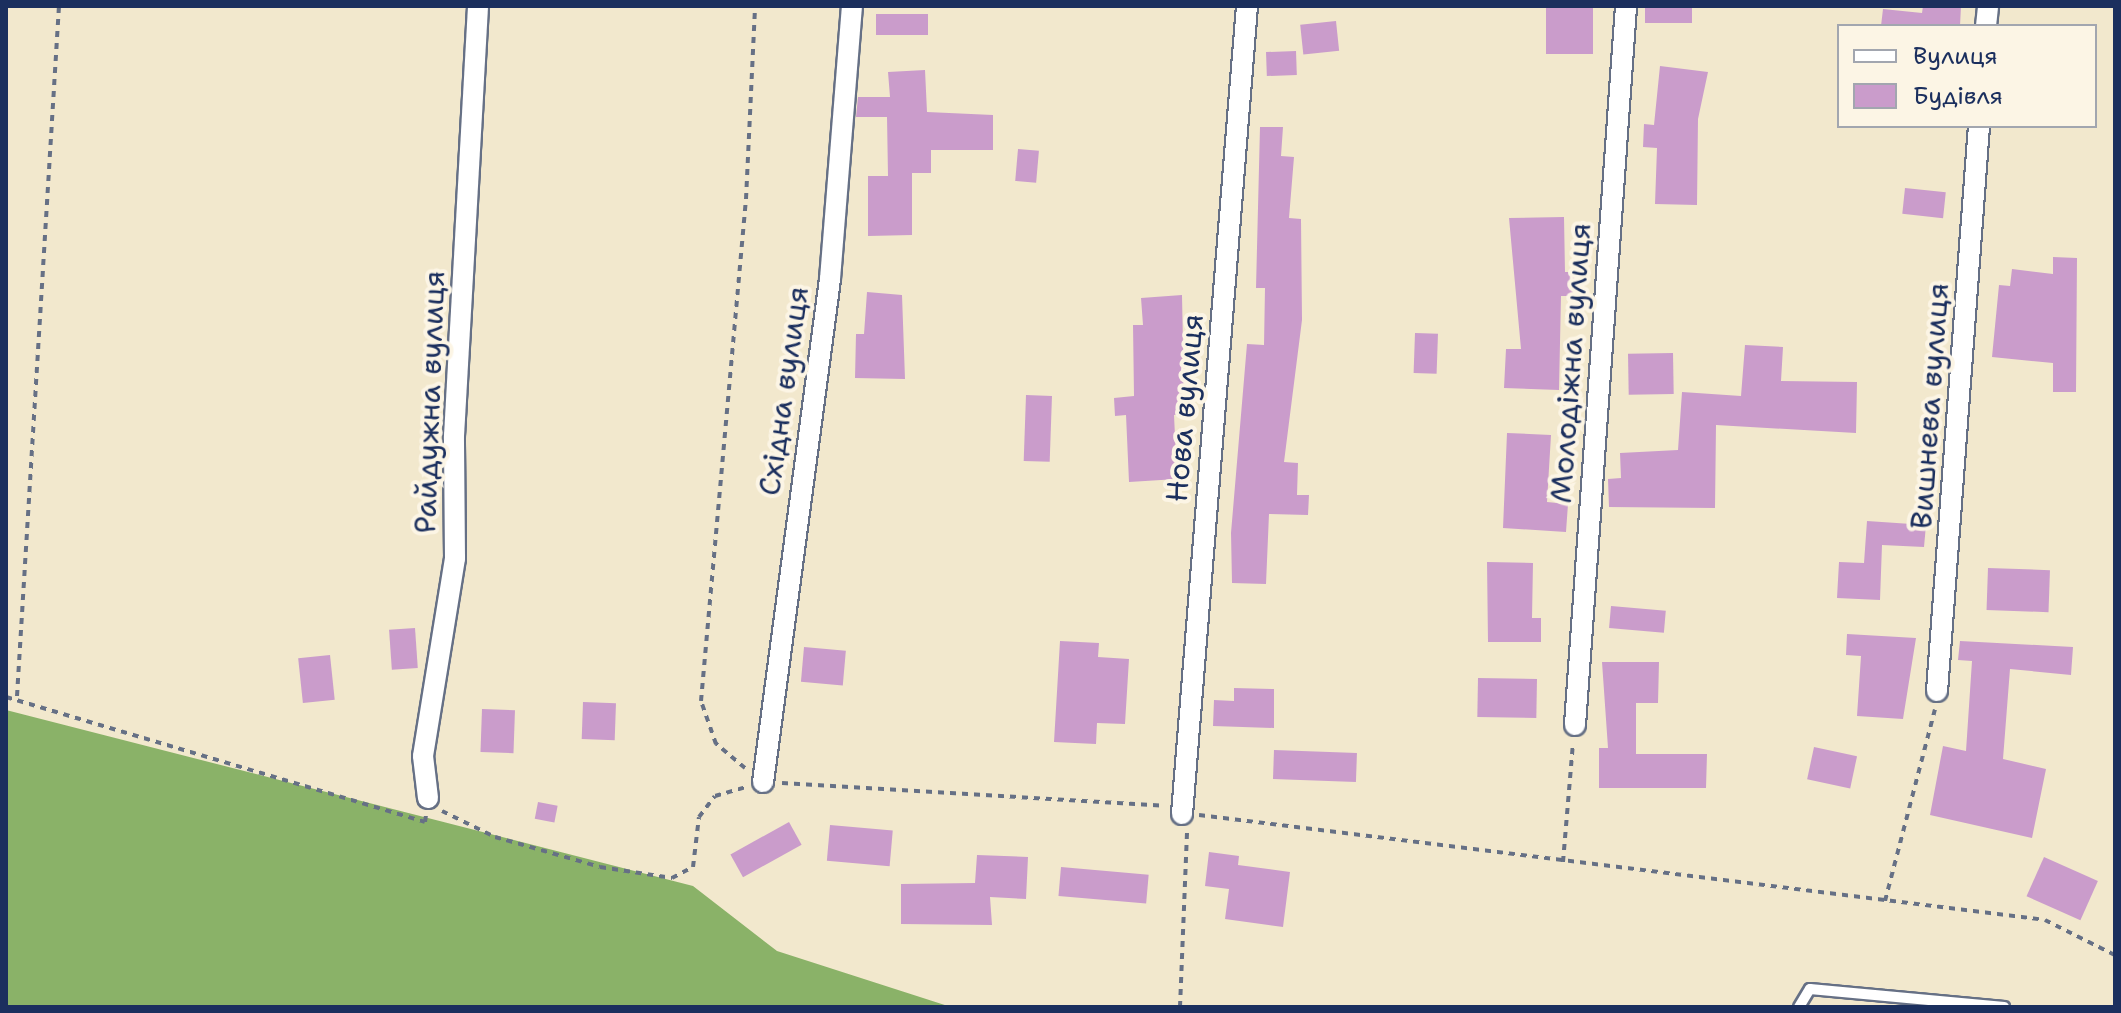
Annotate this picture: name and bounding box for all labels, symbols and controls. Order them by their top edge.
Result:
legend [1837,24,2097,128]
text: Вулиця [1913,40,1998,72]
text: Будівля [1913,80,2003,112]
street label: Молодіжна вулиця [1543,222,1599,504]
street label: Райдужна вулиця [407,270,453,534]
street label: Вишнева вулиця [1903,282,1957,530]
street label: Східна вулиця [751,284,817,498]
street label: Нова вулиця [1159,312,1211,504]

